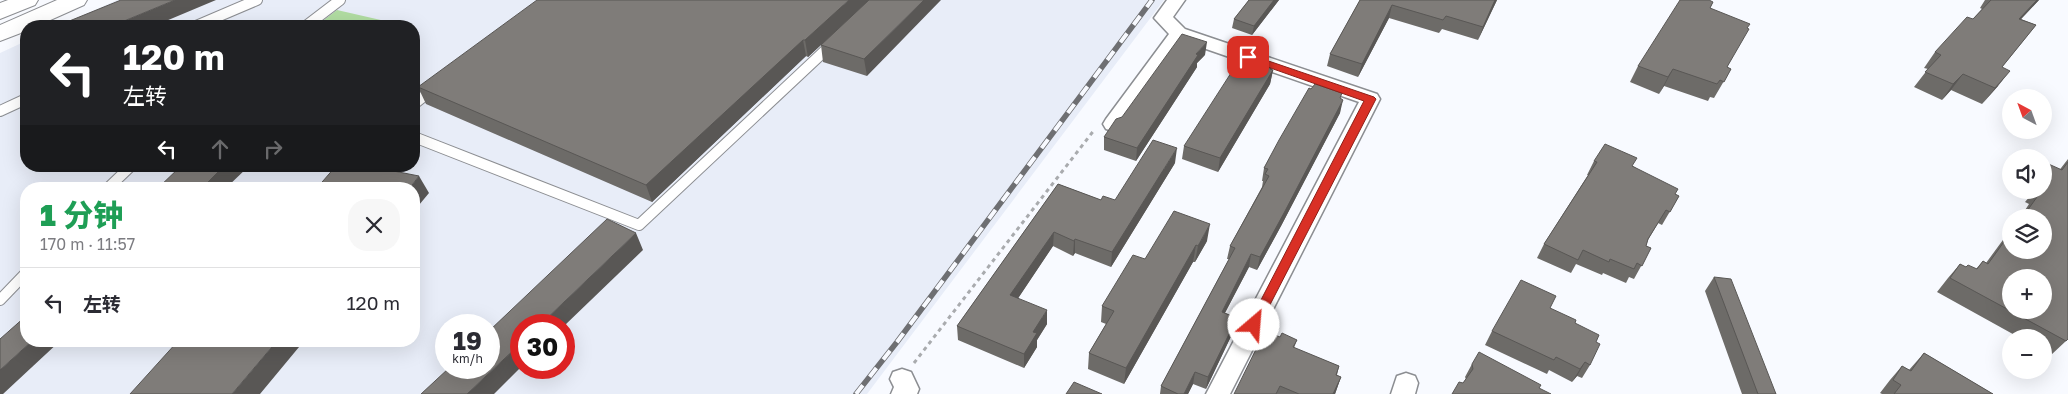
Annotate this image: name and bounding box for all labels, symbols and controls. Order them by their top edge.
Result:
text: 120 m [123,36,225,78]
pin [1227,36,1269,78]
icon: left [40,40,105,105]
icon: arrive [1234,43,1262,71]
text: 左转 [123,82,167,109]
north arrow [2002,89,2052,139]
map controls [2002,89,2052,379]
icon: left [153,135,181,163]
icon: ahead [206,135,234,163]
icon: right [259,135,287,163]
button: sound [2002,149,2052,199]
text: 1 分钟 [40,197,123,233]
button: close [348,199,400,251]
button: layers [2002,209,2052,259]
text: 170 m · 11:57 [40,234,135,254]
button: + [2002,269,2052,319]
icon: left [40,289,68,317]
text: 120 m [346,291,400,314]
text: 左转 [83,292,121,315]
position arrow [1227,298,1279,350]
speed limit sign: 30 [510,314,575,379]
text: 19 [453,325,482,356]
button: − [2002,329,2052,379]
text: km/h [452,351,483,366]

